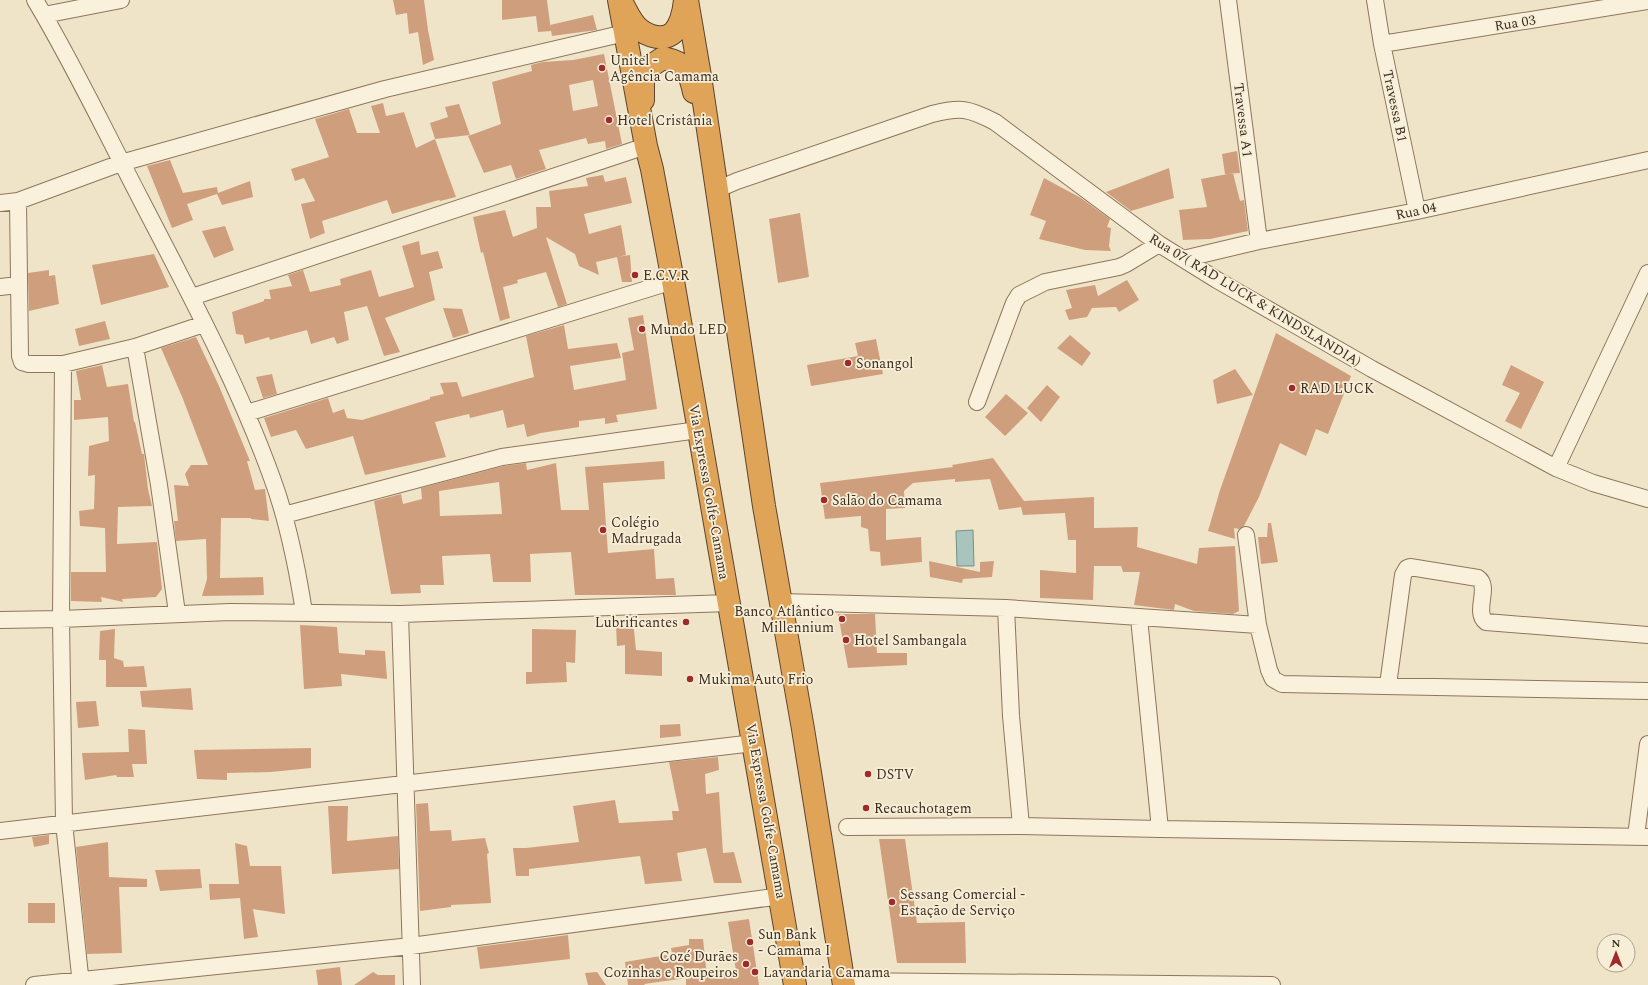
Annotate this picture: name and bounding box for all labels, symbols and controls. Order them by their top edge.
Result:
street label: Rua 03 [1493,9,1537,37]
place label: Unitel - Agência Camama [610,50,719,87]
marker: Unitel - Agência Camama [597,63,607,73]
street label: Travessa B1 [1377,68,1413,144]
street label: Travessa A1 [1228,82,1258,158]
place label: Hotel Cristânia [617,110,713,131]
marker: Hotel Cristânia [604,115,614,125]
street label: Rua 04 [1394,196,1438,226]
street label: Rua 07( RAD LUCK & KINDSLANDIA) [1145,228,1365,372]
place label: E.C.V.R [643,265,690,286]
marker: E.C.V.R [630,270,640,280]
place label: Mundo LED [650,319,727,340]
marker: Mundo LED [637,324,647,334]
place label: Sonangol [856,353,913,374]
marker: Sonangol [843,358,853,368]
place label: RAD LUCK [1300,378,1374,399]
marker: RAD LUCK [1287,383,1297,393]
street label: Via Expressa Golfe-Camama [683,403,735,581]
place label: Salão do Camama [832,490,942,511]
marker: Salão do Camama [819,495,829,505]
place label: Colégio Madrugada [611,512,682,549]
marker: Colégio Madrugada [598,525,608,535]
place label: Banco Atlântico Millennium [734,601,834,638]
place label: Lubrificantes [595,612,678,633]
marker: Banco Atlântico Millennium [837,614,847,624]
marker: Lubrificantes [681,617,691,627]
place label: Hotel Sambangala [854,630,967,651]
marker: Hotel Sambangala [841,635,851,645]
place label: Mukima Auto Frio [698,669,813,690]
marker: Mukima Auto Frio [685,674,695,684]
street label: Via Expressa Golfe-Camama [740,722,792,900]
place label: DSTV [876,764,914,785]
marker: DSTV [863,769,873,779]
place label: Recauchotagem [874,798,972,819]
marker: Recauchotagem [861,803,871,813]
place label: Sessang Comercial - Estação de Serviço [900,884,1025,921]
marker: Sessang Comercial - Estação de Serviço [887,897,897,907]
place label: Sun Bank - Camama I [758,924,830,961]
north arrow [1596,933,1636,973]
text: N [1612,935,1621,952]
marker: Sun Bank - Camama I [745,937,755,947]
place label: Cozé Durães Cozinhas e Roupeiros [603,946,738,983]
marker: Cozé Durães Cozinhas e Roupeiros [741,959,751,969]
place label: Lavandaria Camama [763,962,890,983]
marker: Lavandaria Camama [750,967,760,977]

